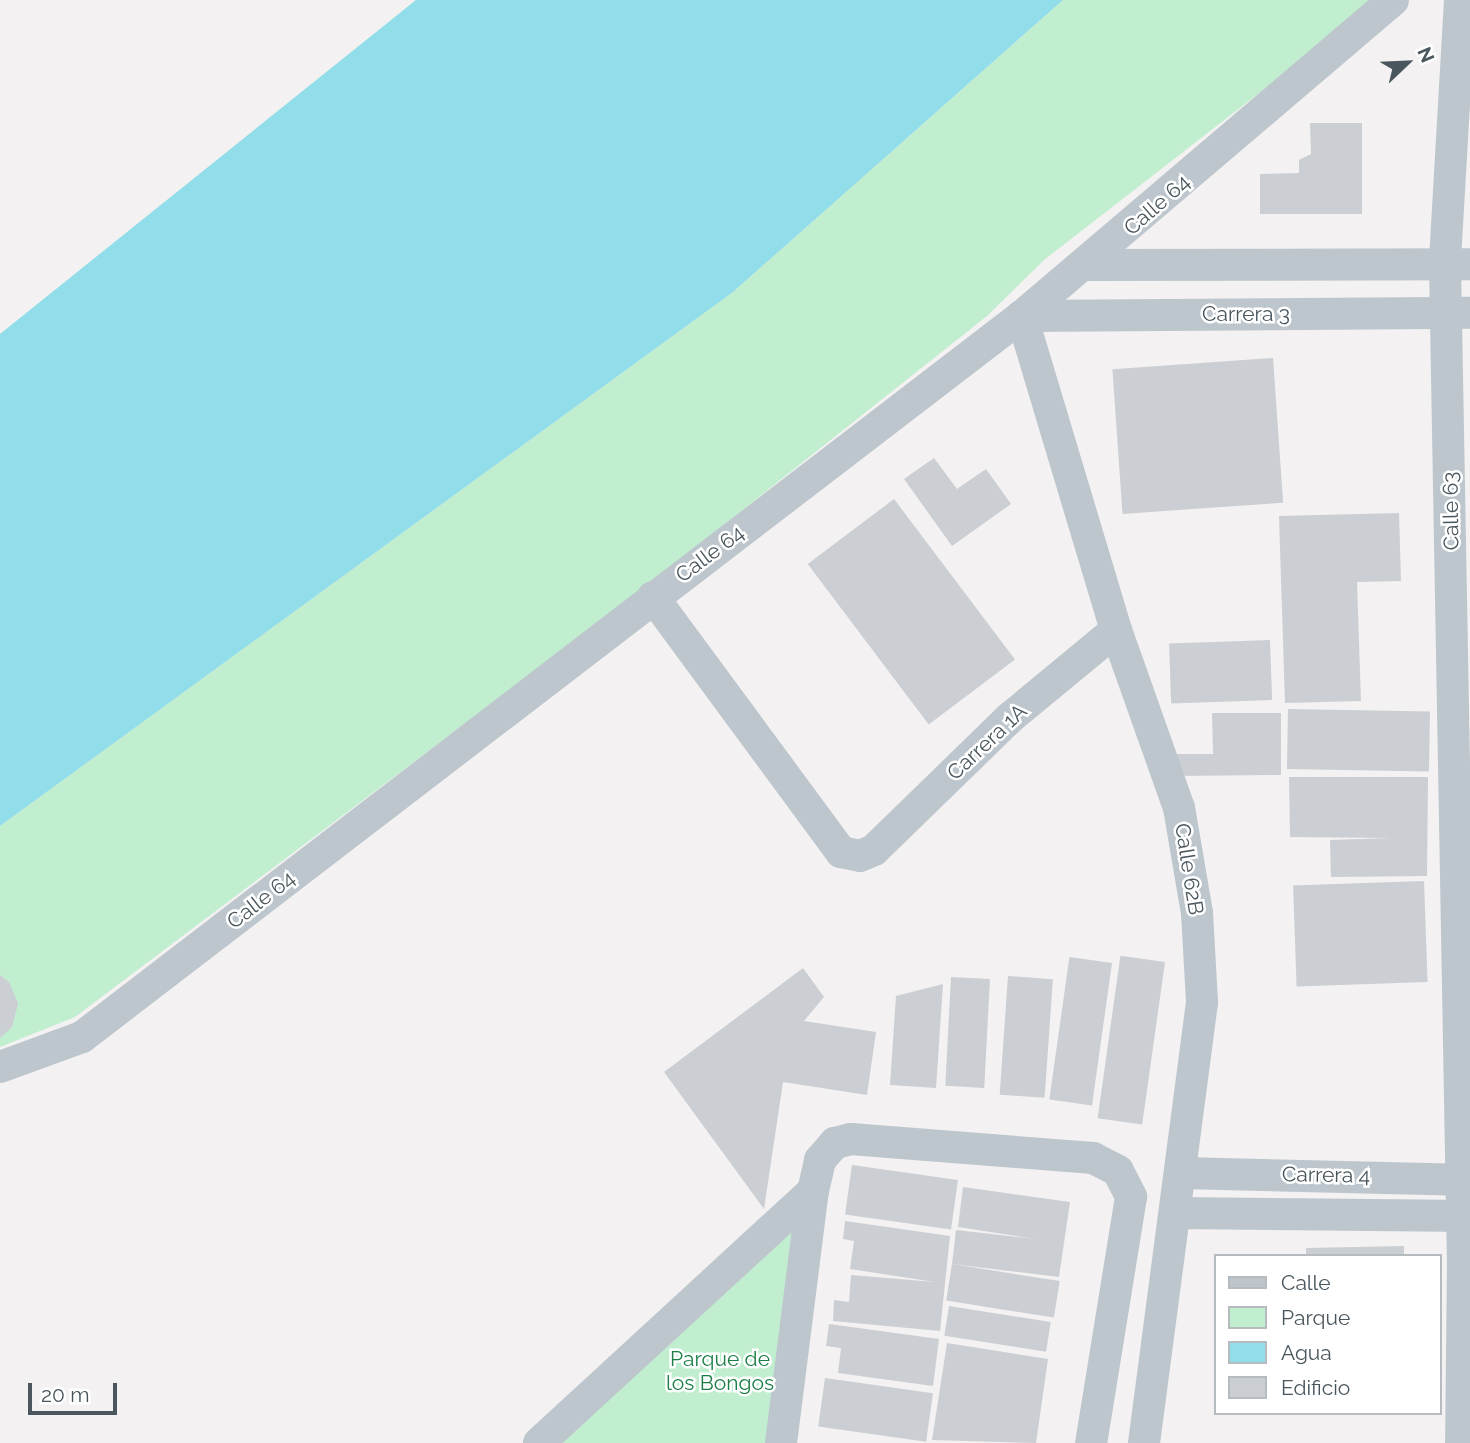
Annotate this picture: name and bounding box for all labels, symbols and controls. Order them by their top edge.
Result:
north arrow [1372,28,1442,98]
text: N [1413,44,1439,66]
street label: Calle 64 [1119,170,1195,240]
street label: Carrera 3 [1202,301,1290,327]
street label: Calle 63 [1438,471,1464,551]
street label: Calle 64 [671,520,749,588]
street label: Carrera 1A [942,699,1032,785]
street label: Calle 62B [1169,821,1209,917]
street label: Calle 64 [222,866,300,934]
street label: Carrera 4 [1282,1162,1370,1188]
legend [1214,1254,1442,1415]
text: Calle [1281,1270,1331,1295]
text: Parque [1281,1305,1350,1330]
text: Agua [1281,1340,1332,1365]
park label: Parque de los Bongos [666,1346,774,1396]
scale bar [32,1370,121,1414]
text: Edificio [1281,1375,1350,1400]
text: 20 m [41,1382,89,1407]

